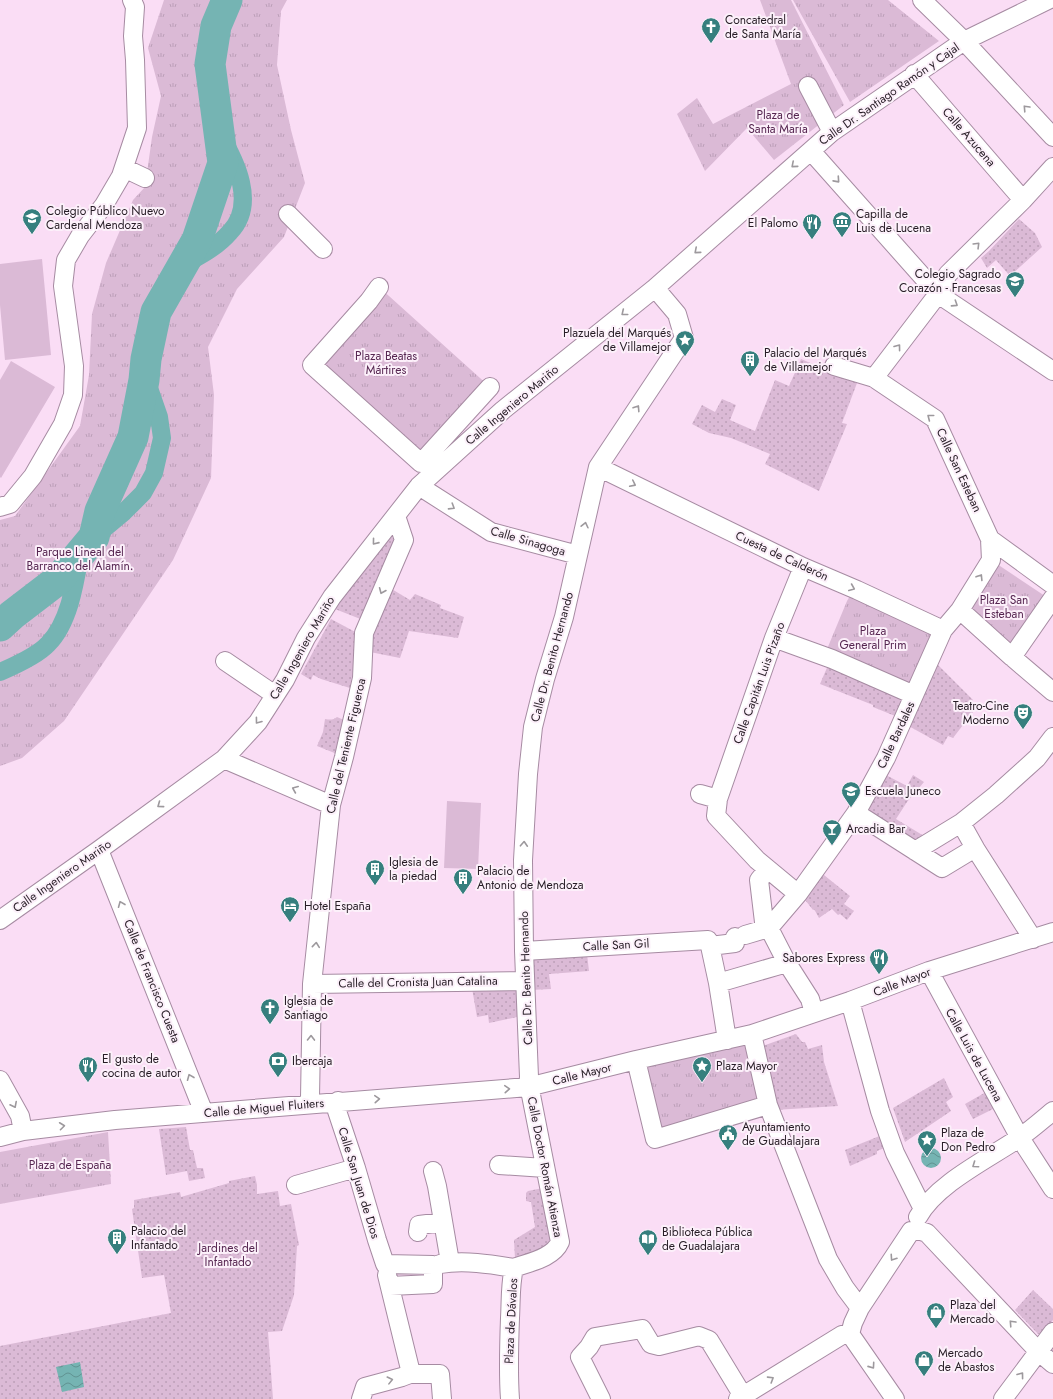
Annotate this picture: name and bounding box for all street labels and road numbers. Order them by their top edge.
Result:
street label: Calle Dr. Santiago Ramón y Cajal [815,38,963,150]
street label: Calle Azucena [938,103,1000,171]
street label: Calle Ingeniero Mariño [461,360,563,449]
street label: Calle San Esteban [932,425,986,515]
street label: Calle Sinagoga [488,522,568,560]
street label: Cuesta de Calderón [732,527,832,585]
street label: Calle Dr. Benito Hernando [526,590,578,724]
street label: Calle Ingeniero Mariño [265,593,339,703]
street label: Calle Capitán Luis Pizaño [729,619,790,747]
street label: Calle del Teniente Figueroa [322,676,370,815]
street label: Calle Bardales [873,698,919,772]
street label: Calle Ingeniero Mariño [9,835,115,917]
street label: Calle Dr. Benito Hernando [515,910,537,1045]
street label: Calle de Francisco Cuesta [119,917,185,1046]
street label: Calle San Gil [582,934,650,956]
street label: Calle Mayor [871,962,934,1001]
street label: Calle del Cronista Juan Catalina [338,972,498,992]
street label: Calle Luis de Lucena [941,1005,1007,1105]
street label: Calle Mayor [550,1058,614,1090]
street label: Calle de Miguel Fluiters [203,1094,325,1122]
street label: Calle Doctor Román Atienza [523,1095,568,1239]
street label: Calle San Juan de Dios [333,1125,385,1241]
street label: Plaza de Dávalos [500,1278,522,1364]

